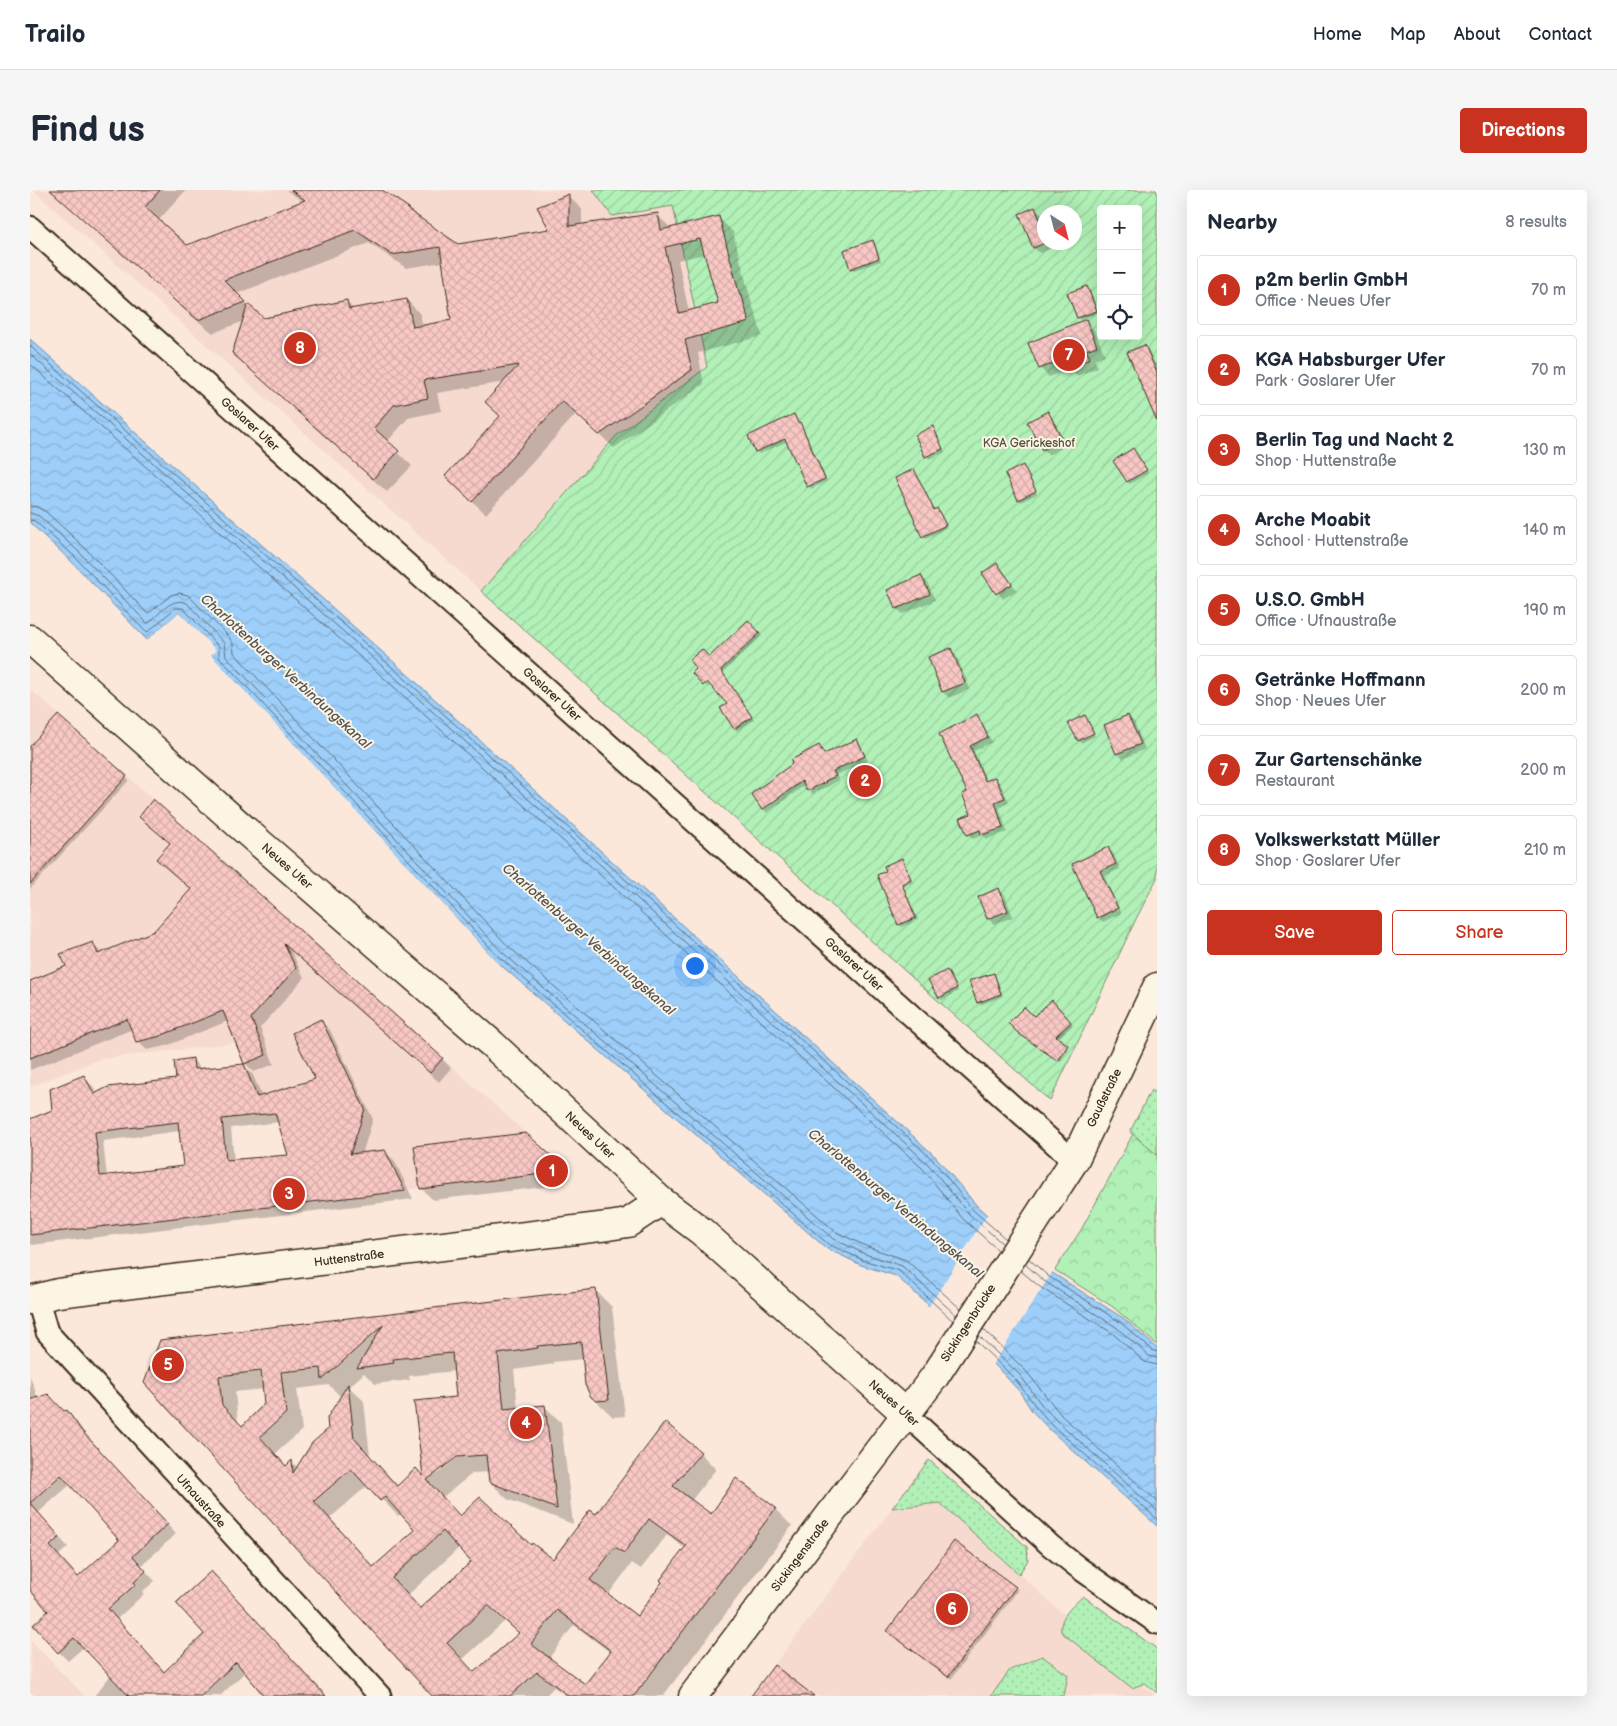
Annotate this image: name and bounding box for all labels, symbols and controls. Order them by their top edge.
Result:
text: Trailo [25,20,85,49]
text: Home [1313,24,1362,45]
text: Map [1390,24,1426,45]
text: About [1454,24,1501,45]
text: Contact [1529,24,1592,45]
button: Directions [1460,108,1587,153]
text: Find us [30,109,145,152]
north arrow [1037,205,1082,250]
map controls [1097,205,1142,340]
button: + [1097,205,1142,250]
text: Nearby [1207,210,1277,235]
text: 8 results [1505,213,1567,232]
button: − [1097,250,1142,295]
text: p2m berlin GmbH [1255,269,1408,292]
text: 1 [1221,281,1227,300]
text: 70 m [1531,281,1566,300]
text: Office · Neues Ufer [1255,292,1391,311]
button: locate [1097,295,1142,340]
pin: 8 [284,329,316,367]
pin: 7 [1053,336,1085,374]
text: KGA Habsburger Ufer [1255,349,1445,372]
text: 2 [1219,361,1229,380]
text: 70 m [1531,361,1566,380]
text: Park · Goslarer Ufer [1255,372,1395,391]
street label: Goslarer Ufer [217,394,282,455]
text: Berlin Tag und Nacht 2 [1255,429,1454,452]
park label: KGA Gerickeshof [983,436,1076,451]
text: 3 [1219,441,1229,460]
text: 130 m [1523,441,1566,460]
text: Shop · Huttenstraße [1255,452,1397,471]
text: Arche Moabit [1255,509,1371,532]
text: 4 [1219,521,1229,540]
text: 140 m [1523,521,1566,540]
text: School · Huttenstraße [1255,532,1408,551]
text: U.S.O. GmbH [1255,589,1365,612]
water label: Charlottenburger Verbindungskanal [197,590,375,753]
text: 5 [1219,601,1229,620]
text: 190 m [1524,601,1566,620]
text: Office · Ufnaustraße [1255,612,1396,631]
street label: Goslarer Ufer [519,664,584,725]
text: Getränke Hoffmann [1255,669,1426,692]
text: 6 [1219,681,1229,700]
text: 200 m [1520,681,1566,700]
text: Shop · Neues Ufer [1255,692,1386,711]
text: Zur Gartenschänke [1255,749,1422,772]
text: 7 [1220,761,1228,780]
text: 200 m [1520,761,1566,780]
pin: 2 [849,762,881,800]
text: Restaurant [1255,772,1335,791]
text: Volkswerkstatt Müller [1255,829,1440,852]
street label: Neues Ufer [258,840,316,893]
text: 8 [1219,841,1229,860]
text: 210 m [1524,841,1566,860]
text: Shop · Goslarer Ufer [1255,852,1400,871]
water label: Charlottenburger Verbindungskanal [499,860,679,1020]
button: Save [1207,910,1382,955]
button: Share [1392,910,1567,955]
street label: Goslarer Ufer [821,934,886,995]
your location [682,953,708,979]
street label: Gaußstraße [1084,1066,1125,1130]
street label: Neues Ufer [562,1109,618,1163]
water label: Charlottenburger Verbindungskanal [805,1125,987,1282]
pin: 1 [536,1152,568,1190]
pin: 3 [273,1175,305,1213]
street label: Huttenstraße [313,1247,385,1270]
street label: Sickingenbrücke [938,1281,999,1365]
pin: 5 [152,1346,184,1384]
street label: Neues Ufer [865,1377,922,1430]
pin: 4 [510,1404,542,1442]
street label: Ufnaustraße [173,1471,229,1531]
street label: Sickingenstraße [768,1516,833,1595]
pin: 6 [936,1590,968,1628]

